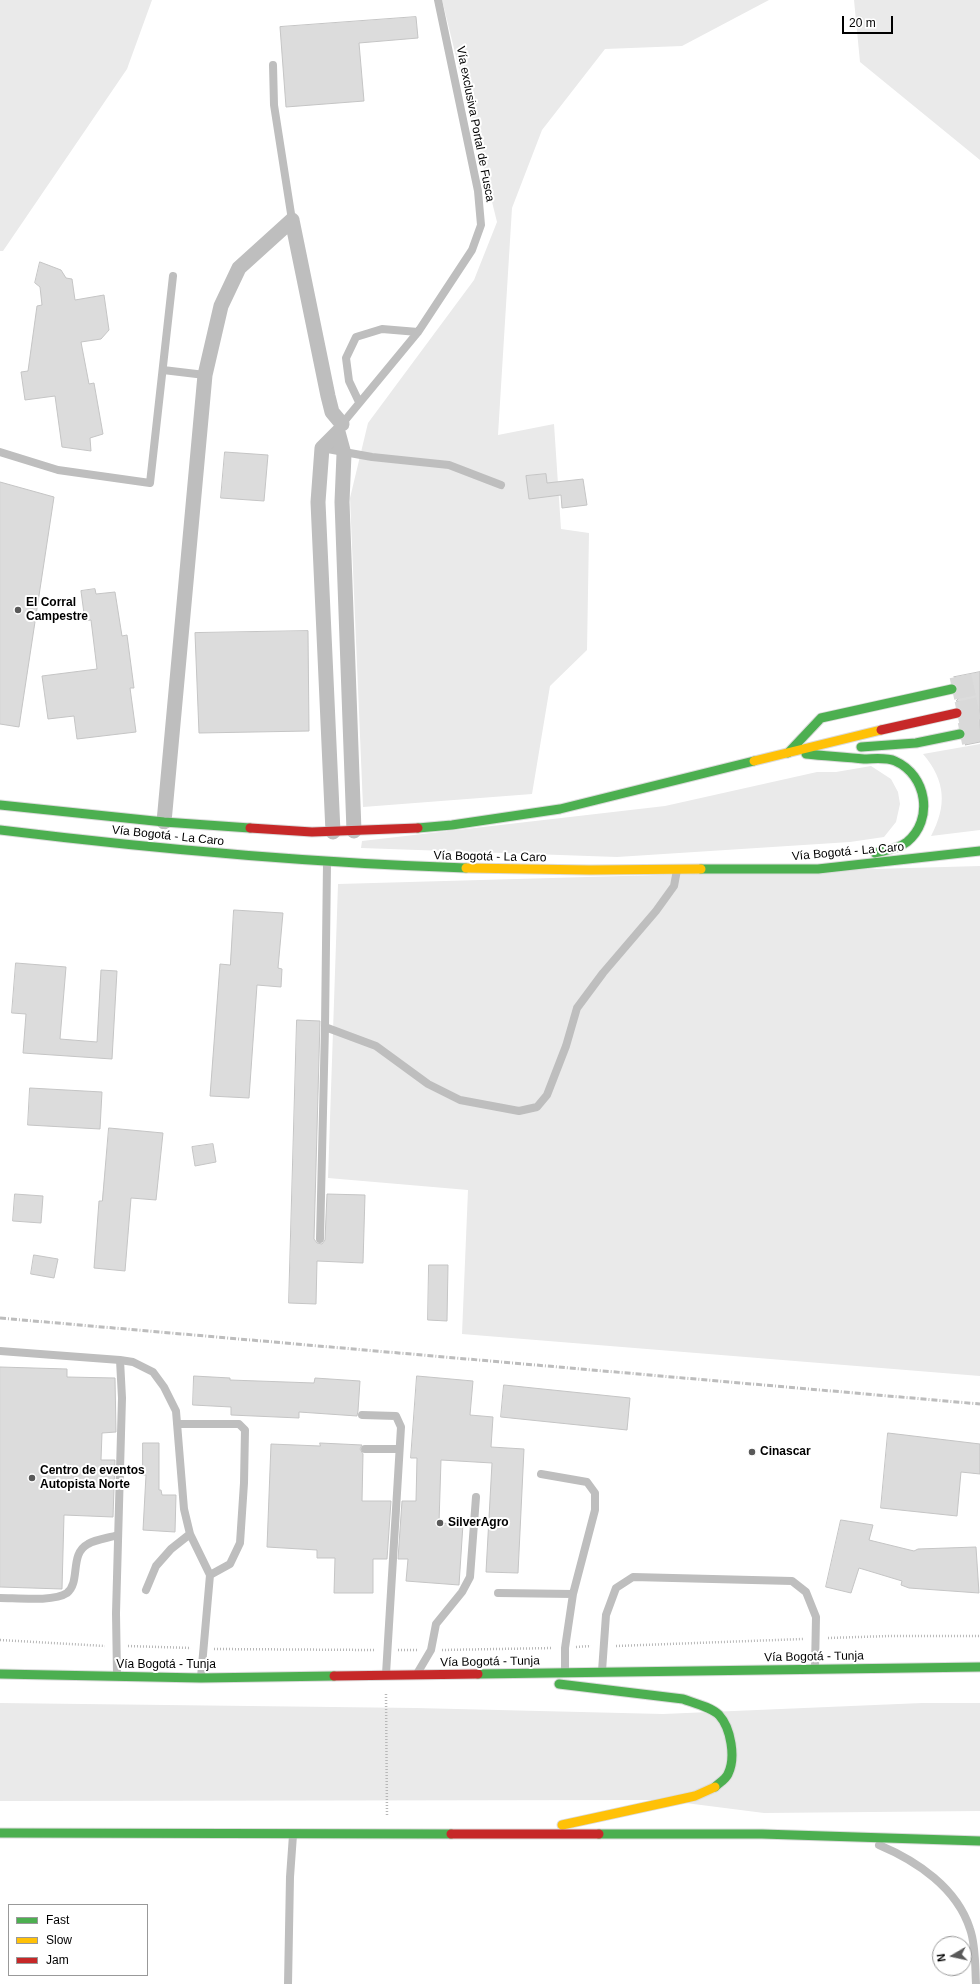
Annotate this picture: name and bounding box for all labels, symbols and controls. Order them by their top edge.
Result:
scale bar [844,8,895,34]
text: 20 m [849,16,876,30]
street label: Vía exclusiva Portal de Fusca [453,45,497,203]
place label: El Corral Campestre [26,596,88,624]
marker: El Corral Campestre [13,605,23,615]
street label: Vía Bogotá - La Caro [111,823,225,849]
street label: Vía Bogotá - La Caro [791,840,905,864]
street label: Vía Bogotá - La Caro [434,849,546,865]
place label: Cinascar [760,1445,811,1459]
marker: Cinascar [747,1447,757,1457]
place label: Centro de eventos Autopista Norte [40,1464,145,1492]
marker: Centro de eventos Autopista Norte [27,1473,37,1483]
place label: SilverAgro [448,1516,509,1530]
marker: SilverAgro [435,1518,445,1528]
street label: Vía Bogotá - Tunja [764,1649,864,1665]
street label: Vía Bogotá - Tunja [440,1654,540,1670]
street label: Vía Bogotá - Tunja [116,1658,216,1672]
legend [8,1904,148,1976]
text: Fast [46,1913,69,1927]
text: Slow [46,1933,72,1947]
north arrow [932,1936,972,1976]
text: Jam [46,1953,69,1967]
text: N [935,1953,948,1963]

